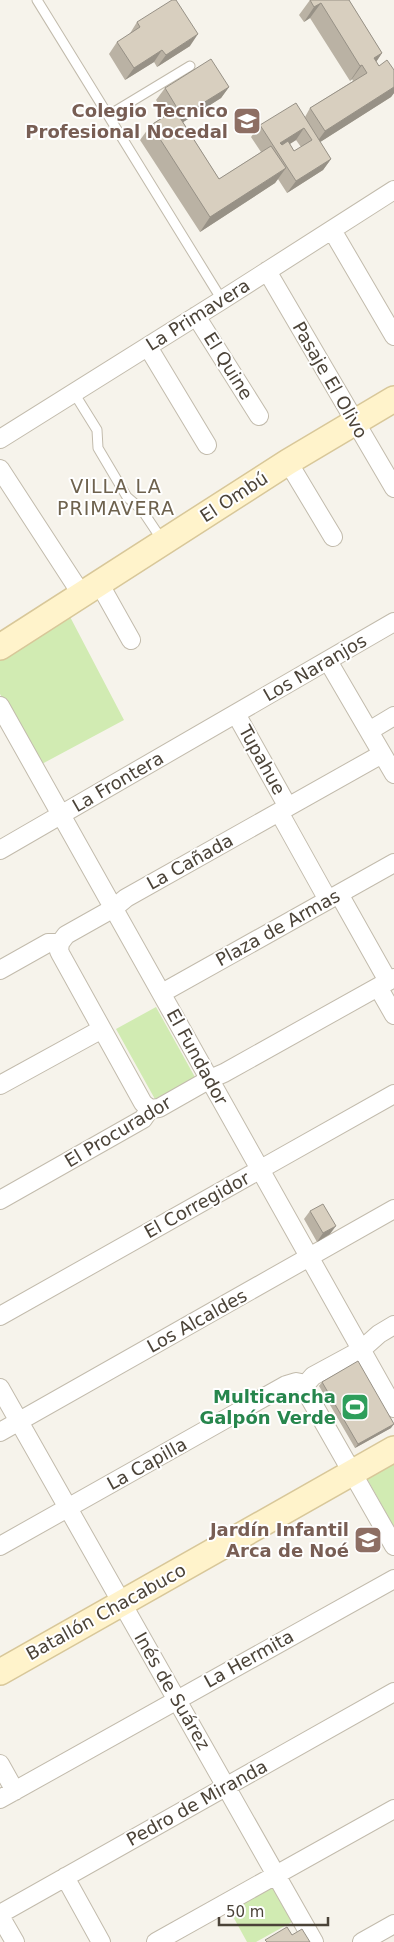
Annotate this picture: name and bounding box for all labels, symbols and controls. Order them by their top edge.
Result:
place label: Colegio Tecnico Profesional Nocedal [25,100,228,142]
school or university icon: Colegio Tecnico Profesional Nocedal [232,106,262,136]
street label: La Primavera [142,274,254,355]
street label: Pasaje El Olivo [289,318,372,442]
street label: El Quine [200,328,257,403]
street label: El Ombú [196,467,272,526]
district label: VILLA LA PRIMAVERA [57,475,175,519]
street label: Los Naranjos [259,630,370,706]
street label: Tupahue [234,721,290,798]
street label: La Frontera [68,747,167,816]
street label: La Cañada [143,829,237,894]
street label: Plaza de Armas [212,885,343,970]
street label: El Fundador [162,1005,233,1109]
street label: El Procurador [61,1091,175,1172]
street label: El Corregidor [140,1167,254,1242]
street label: Los Alcaldes [143,1284,250,1357]
place label: Multicancha Galpón Verde [199,1386,336,1428]
sports icon: Multicancha Galpón Verde [340,1392,370,1422]
street label: La Capilla [103,1433,190,1494]
place label: Jardín Infantil Arca de Noé [208,1519,349,1561]
school or university icon: Jardín Infantil Arca de Noé [353,1525,383,1555]
street label: Batallón Chacabuco [22,1559,189,1664]
street label: La Hermita [200,1625,297,1692]
street label: Inés de Suárez [130,1628,215,1753]
street label: Pedro de Miranda [123,1755,271,1850]
scale bar [219,1894,328,1926]
text: 50 m [226,1903,264,1921]

